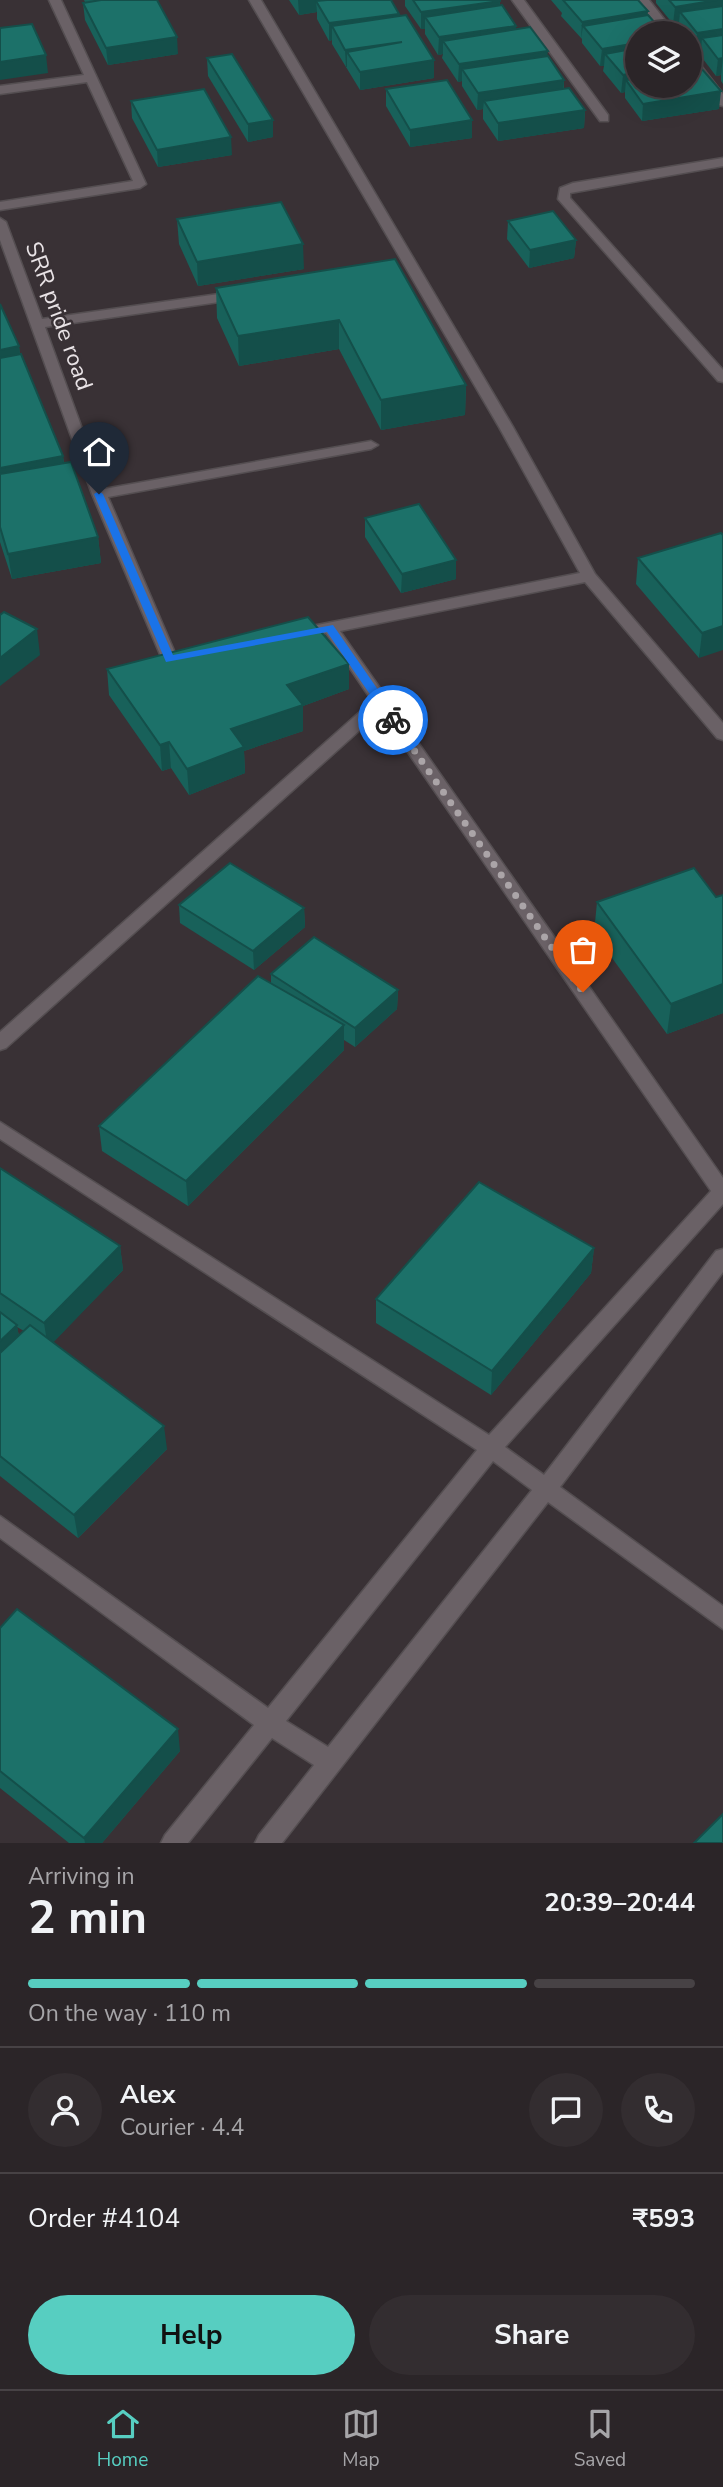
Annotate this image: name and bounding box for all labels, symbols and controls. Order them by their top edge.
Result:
map controls [625,21,702,98]
button: layers [625,21,702,98]
street label: SRR pride road [18,237,100,395]
pin [69,422,129,494]
icon: home [80,433,118,471]
courier [358,685,428,755]
icon: bike [374,701,412,739]
pin [553,920,613,992]
icon: bag [564,931,602,969]
text: Arriving in [28,1861,135,1892]
text: 20:39–20:44 [544,1885,695,1920]
text: 2 min [28,1886,147,1949]
text: On the way · 110 m [28,1998,231,2029]
button: person [28,2073,102,2147]
button: chat [529,2073,603,2147]
button: phone [621,2073,695,2147]
text: Alex [120,2077,176,2112]
text: Courier · 4.4 [120,2112,244,2143]
text: Order #4104 [28,2201,180,2236]
text: ₹593 [633,2201,695,2236]
button: Help [28,2295,355,2375]
button: Share [369,2295,695,2375]
tab: Home [97,2405,148,2473]
tab: Map [342,2405,380,2473]
tab: Saved [574,2405,626,2473]

